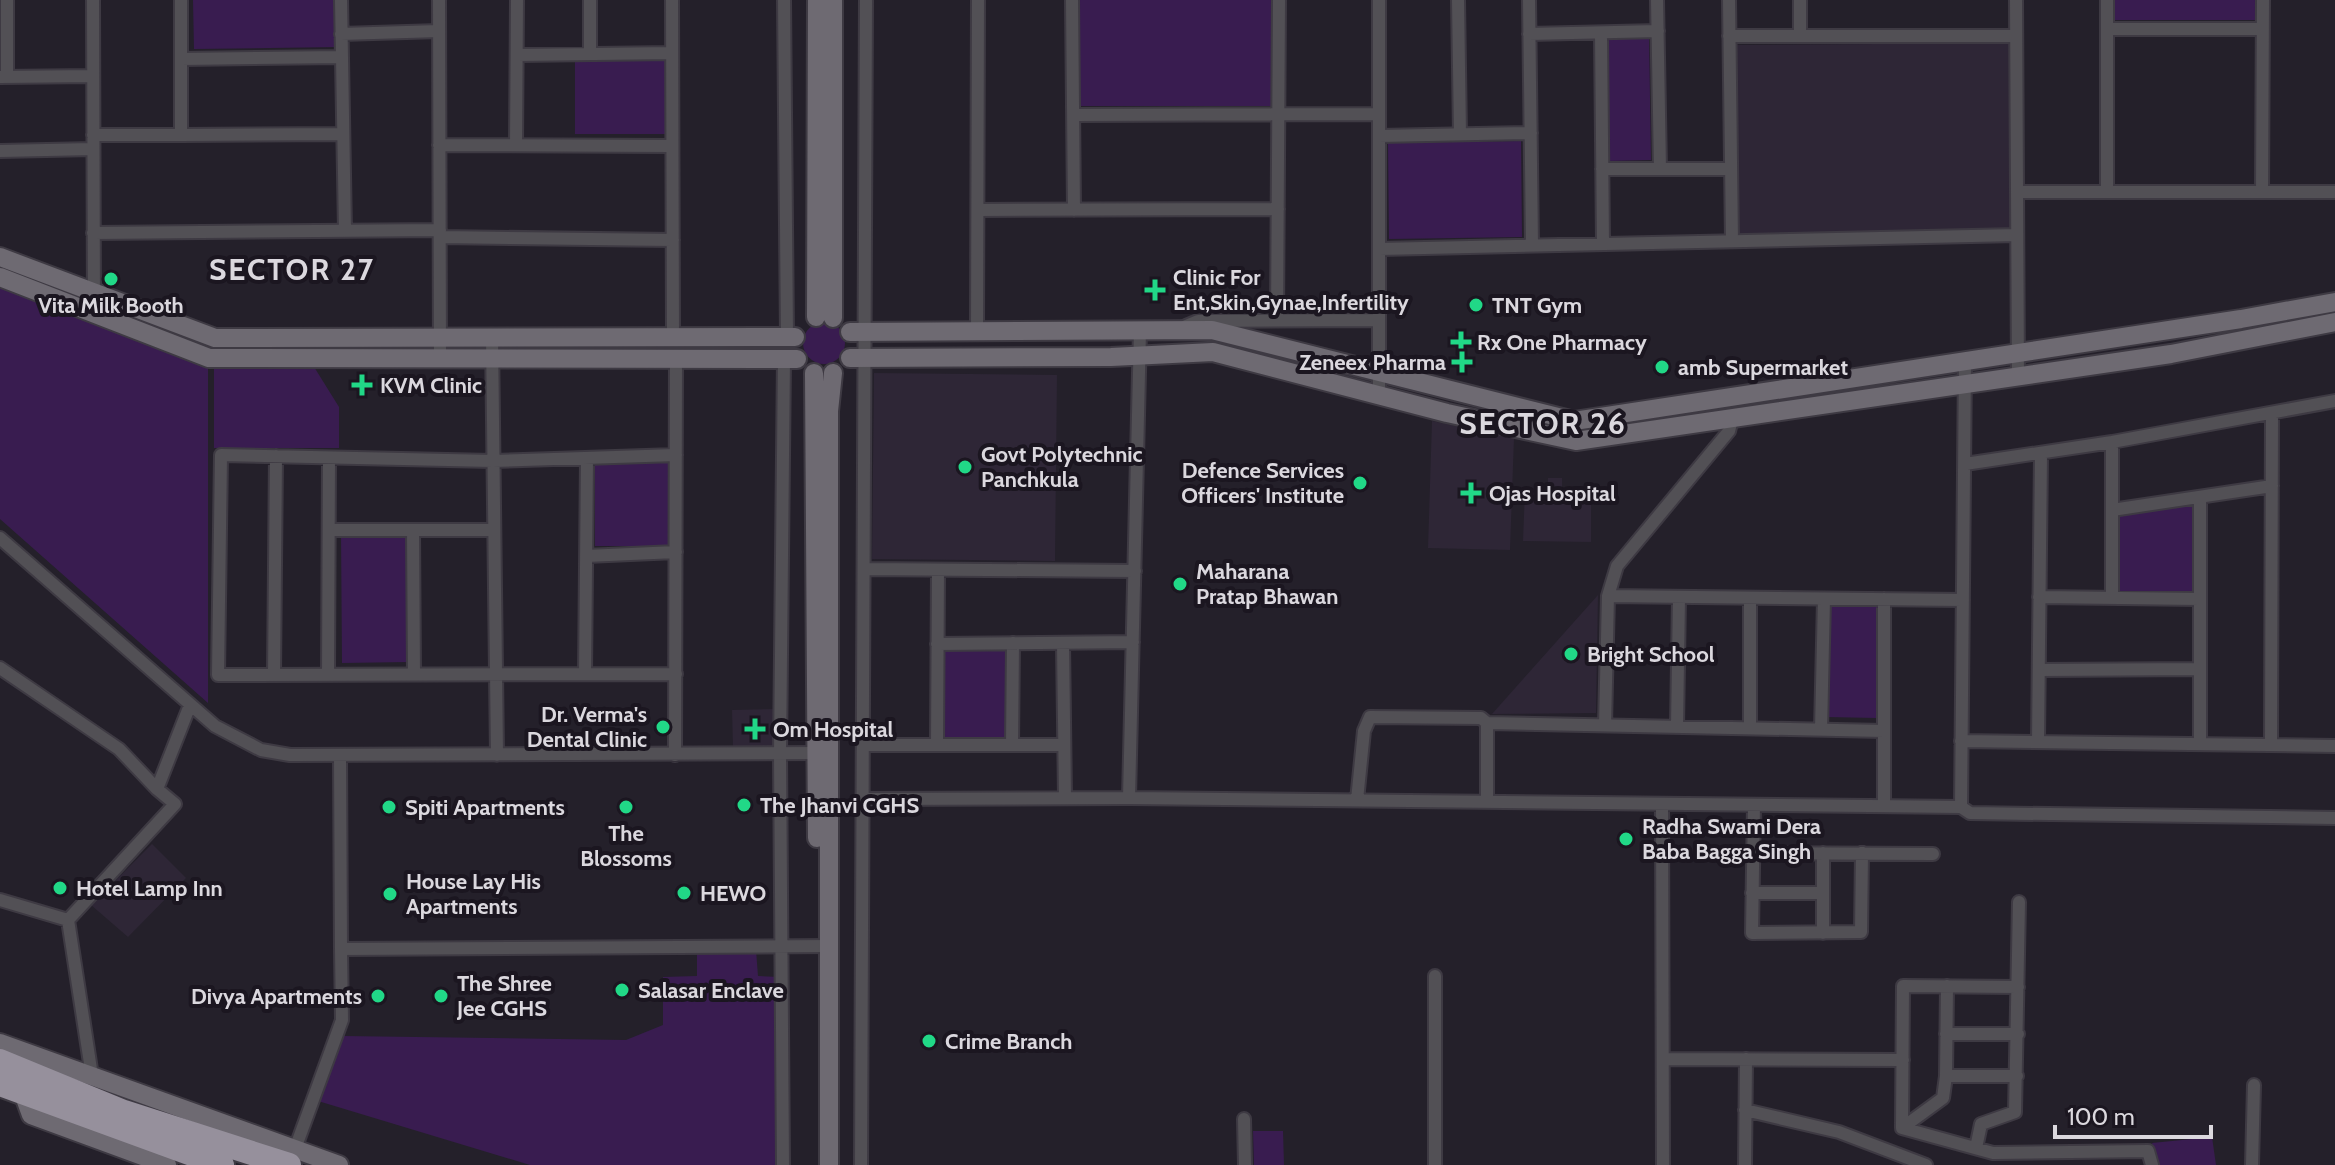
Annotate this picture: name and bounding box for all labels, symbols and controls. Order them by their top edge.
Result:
district label: SECTOR 27 [209,251,375,288]
place label: Clinic For Ent,Skin,Gynae,Infertility [1173,264,1409,316]
marker: Vita Milk Booth [102,270,120,288]
marker: Clinic For Ent,Skin,Gynae,Infertility [1144,279,1166,301]
place label: Vita Milk Booth [38,292,184,319]
place label: TNT Gym [1492,292,1582,319]
marker: TNT Gym [1467,296,1485,314]
place label: Rx One Pharmacy [1477,329,1647,356]
marker: Rx One Pharmacy [1452,333,1470,351]
place label: Zeneex Pharma [1299,349,1446,376]
marker: Zeneex Pharma [1453,353,1471,371]
place label: amb Supermarket [1678,354,1848,381]
marker: amb Supermarket [1653,358,1671,376]
place label: KVM Clinic [380,372,482,399]
marker: KVM Clinic [351,374,373,396]
district label: SECTOR 26 [1459,405,1627,442]
place label: Govt Polytechnic Panchkula [981,441,1143,493]
place label: Defence Services Officers' Institute [1181,457,1344,509]
marker: Govt Polytechnic Panchkula [956,458,974,476]
marker: Defence Services Officers' Institute [1351,474,1369,492]
place label: Ojas Hospital [1489,480,1616,507]
marker: Ojas Hospital [1460,482,1482,504]
place label: Maharana Pratap Bhawan [1196,558,1338,610]
marker: Maharana Pratap Bhawan [1171,575,1189,593]
place label: Bright School [1587,641,1715,668]
marker: Bright School [1562,645,1580,663]
place label: Dr. Verma's Dental Clinic [527,701,647,753]
place label: Om Hospital [773,716,894,743]
marker: Dr. Verma's Dental Clinic [654,718,672,736]
marker: Om Hospital [744,718,766,740]
place label: The Jhanvi CGHS [760,792,919,819]
place label: Spiti Apartments [405,794,565,821]
marker: The Jhanvi CGHS [735,796,753,814]
marker: Spiti Apartments [380,798,398,816]
marker: The Blossoms [617,798,635,816]
place label: Radha Swami Dera Baba Bagga Singh [1642,813,1821,865]
place label: The Blossoms [580,820,672,872]
marker: Radha Swami Dera Baba Bagga Singh [1617,830,1635,848]
place label: House Lay His Apartments [406,868,541,920]
place label: Hotel Lamp Inn [76,875,223,902]
marker: Hotel Lamp Inn [51,879,69,897]
place label: HEWO [700,880,766,907]
marker: HEWO [675,884,693,902]
marker: House Lay His Apartments [381,885,399,903]
place label: The Shree Jee CGHS [456,970,552,1022]
place label: Salasar Enclave [638,977,784,1004]
marker: Salasar Enclave [613,981,631,999]
place label: Divya Apartments [191,983,362,1010]
marker: Divya Apartments [369,987,387,1005]
marker: The Shree Jee CGHS [432,987,450,1005]
place label: Crime Branch [945,1028,1072,1055]
marker: Crime Branch [920,1032,938,1050]
scale bar [2055,1089,2211,1139]
text: 100 m [2067,1102,2135,1131]

